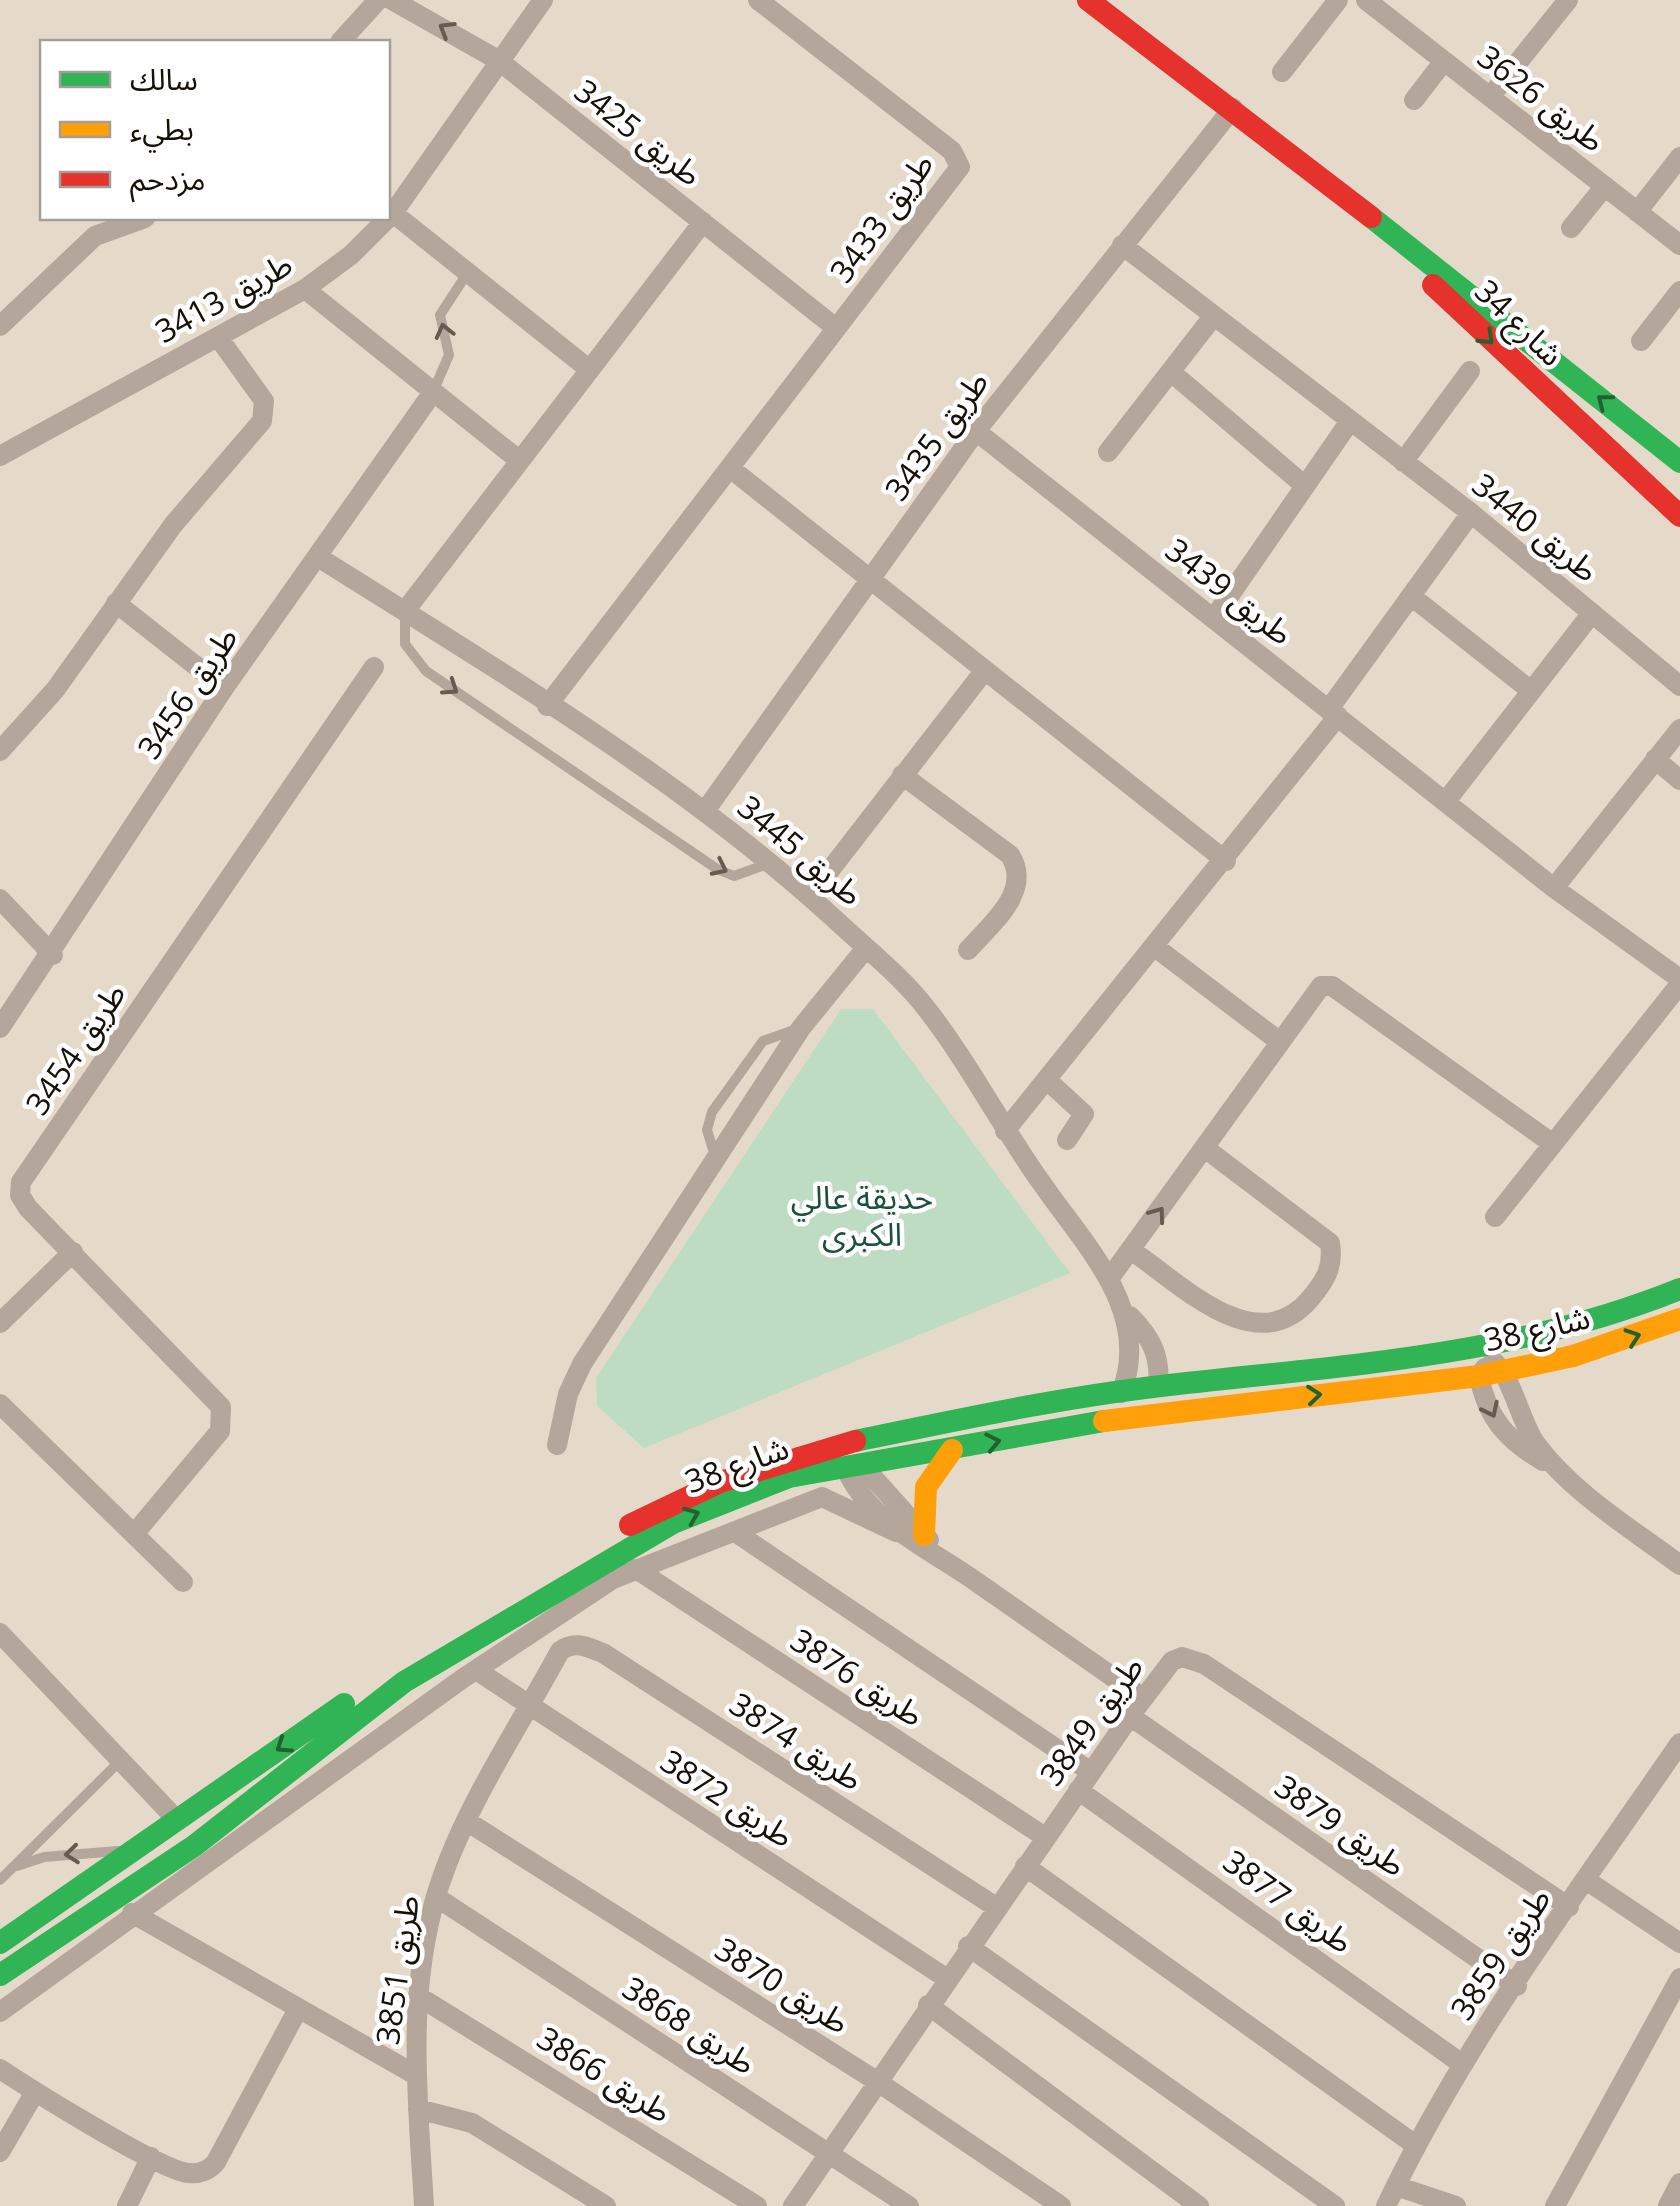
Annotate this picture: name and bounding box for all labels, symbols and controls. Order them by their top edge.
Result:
one-way arrow [438,22,456,41]
street label: طريق 3626 [1469,35,1614,161]
legend [40,40,390,220]
text: سالك [130,58,198,99]
street label: طريق 3425 [566,69,711,195]
text: بطيء [130,108,194,153]
street label: طريق 3433 [819,144,942,291]
text: مزدحم [130,158,206,203]
street label: طريق 3413 [147,241,299,352]
street label: شارع 34 [1464,269,1574,378]
one-way arrow [435,323,456,340]
one-way arrow [1476,326,1494,344]
street label: طريق 3435 [874,362,997,509]
one-way arrow [1597,395,1615,413]
street label: طريق 3440 [1464,463,1608,591]
street label: طريق 3439 [1157,528,1302,654]
street label: طريق 3456 [127,618,247,766]
one-way arrow [440,675,458,694]
street label: طريق 3445 [730,785,872,915]
one-way arrow [710,856,728,876]
street label: طريق 3454 [15,974,135,1122]
park label: حديقة عالي الكبرى [791,1175,933,1255]
one-way arrow [1146,1207,1163,1225]
street label: شارع 38 [1480,1295,1595,1364]
one-way arrow [1624,1329,1641,1349]
one-way arrow [1307,1385,1323,1406]
one-way arrow [1478,1400,1498,1418]
street label: شارع 38 [679,1425,796,1506]
one-way arrow [984,1432,1001,1453]
one-way arrow [682,1507,700,1527]
street label: طريق 3876 [783,1618,933,1736]
street label: طريق 3849 [1029,1647,1152,1794]
street label: طريق 3874 [722,1682,872,1800]
one-way arrow [275,1734,294,1752]
street label: طريق 3872 [653,1739,803,1857]
street label: طريق 3879 [1267,1764,1415,1885]
street label: طريق 3877 [1215,1839,1362,1962]
one-way arrow [63,1843,79,1864]
street label: طريق 3859 [1440,1879,1560,2027]
street label: طريق 3851 [365,1892,428,2047]
street label: طريق 3870 [708,1927,858,2043]
street label: طريق 3868 [615,1966,765,2084]
street label: طريق 3866 [530,2016,680,2132]

